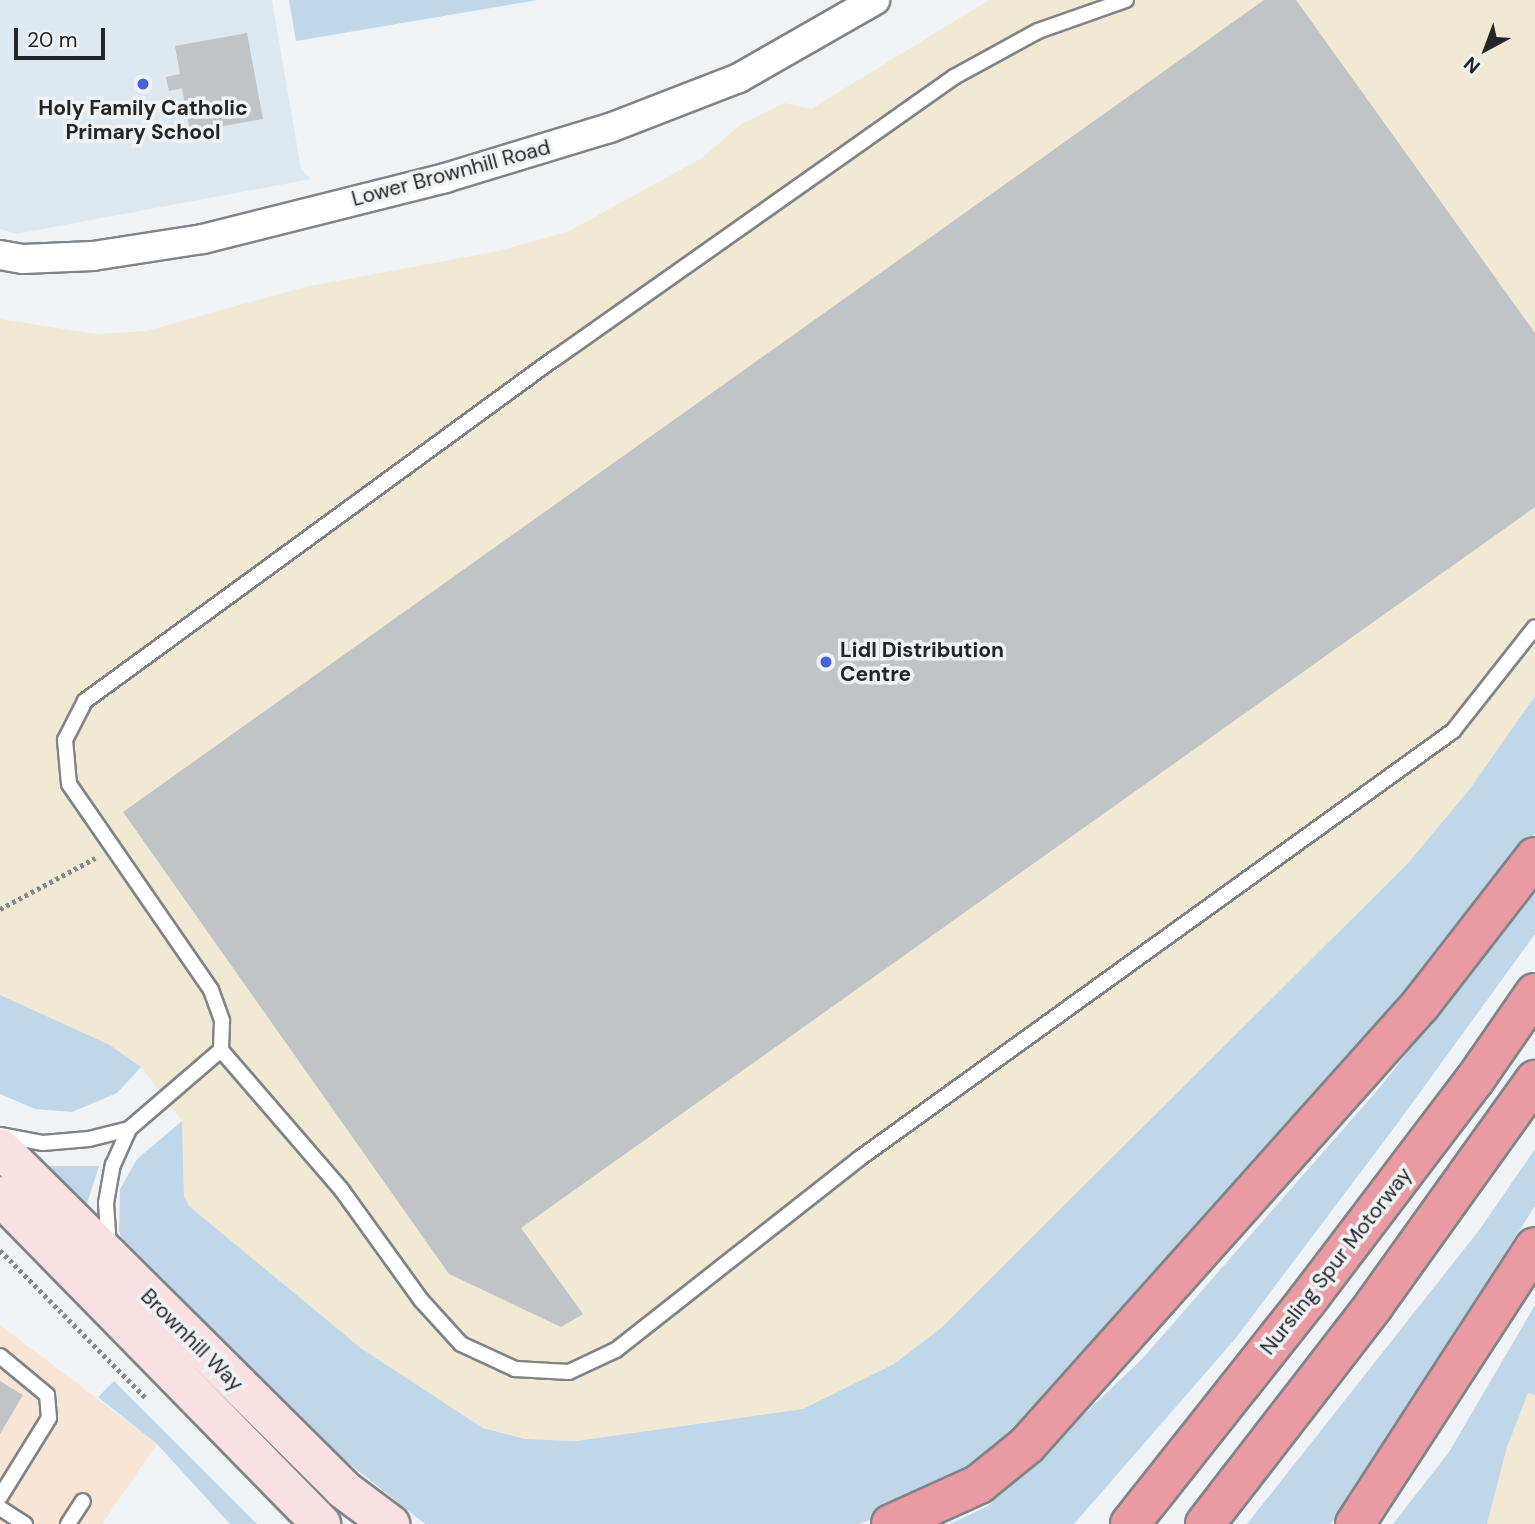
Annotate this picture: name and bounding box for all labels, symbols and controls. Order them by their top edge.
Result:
scale bar [18,14,108,58]
north arrow [1451,14,1521,84]
text: 20 m [27,26,78,54]
text: N [1458,51,1485,79]
marker: Holy Family Catholic Primary School [135,76,151,92]
place label: Holy Family Catholic Primary School [38,95,248,145]
street label: Lower Brownhill Road [349,134,553,212]
place label: Lidl Distribution Centre [840,637,1004,687]
marker: Lidl Distribution Centre [818,654,834,670]
street label: Nursling Spur Motorway [1255,1162,1417,1360]
street label: Brownhill Way [136,1284,248,1396]

